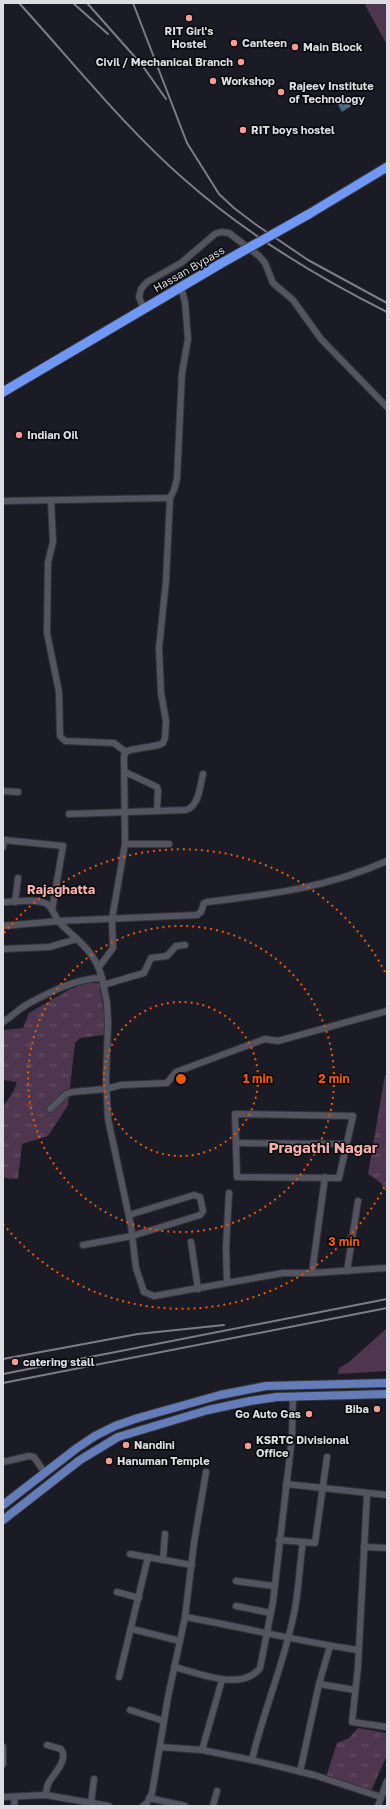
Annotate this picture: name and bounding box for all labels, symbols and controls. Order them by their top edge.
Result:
marker: RIT Girl's Hostel [184,13,194,23]
place label: RIT Girl's Hostel [165,24,213,50]
place label: Canteen [242,36,287,49]
marker: Canteen [229,38,239,48]
place label: Main Block [303,40,363,53]
marker: Main Block [290,42,300,52]
place label: Civil / Mechanical Branch [96,55,233,68]
marker: Civil / Mechanical Branch [236,57,246,67]
place label: Workshop [221,74,275,87]
marker: Workshop [208,76,218,86]
place label: Rajeev Institute of Technology [289,79,374,105]
marker: Rajeev Institute of Technology [276,87,286,97]
place label: RIT boys hostel [251,123,335,136]
marker: RIT boys hostel [238,125,248,135]
street label: Hassan Bypass [151,243,227,294]
place label: Indian Oil [27,428,78,441]
marker: Indian Oil [14,430,24,440]
district label: Rajaghatta [27,881,96,897]
text: 1 min [243,1071,273,1086]
text: 2 min [318,1071,350,1086]
centre of rings [174,1072,188,1086]
district label: Pragathi Nagar [268,1138,378,1156]
text: 3 min [328,1234,360,1249]
place label: catering stall [23,1355,95,1368]
marker: catering stall [10,1357,20,1367]
place label: Biba [345,1402,369,1415]
marker: Biba [372,1404,382,1414]
place label: Go Auto Gas [235,1407,301,1420]
marker: Go Auto Gas [304,1409,314,1419]
place label: KSRTC Divisional Office [256,1433,350,1459]
place label: Nandini [134,1438,175,1451]
marker: Nandini [121,1440,131,1450]
marker: KSRTC Divisional Office [243,1441,253,1451]
place label: Hanuman Temple [117,1454,210,1467]
marker: Hanuman Temple [104,1456,114,1466]

